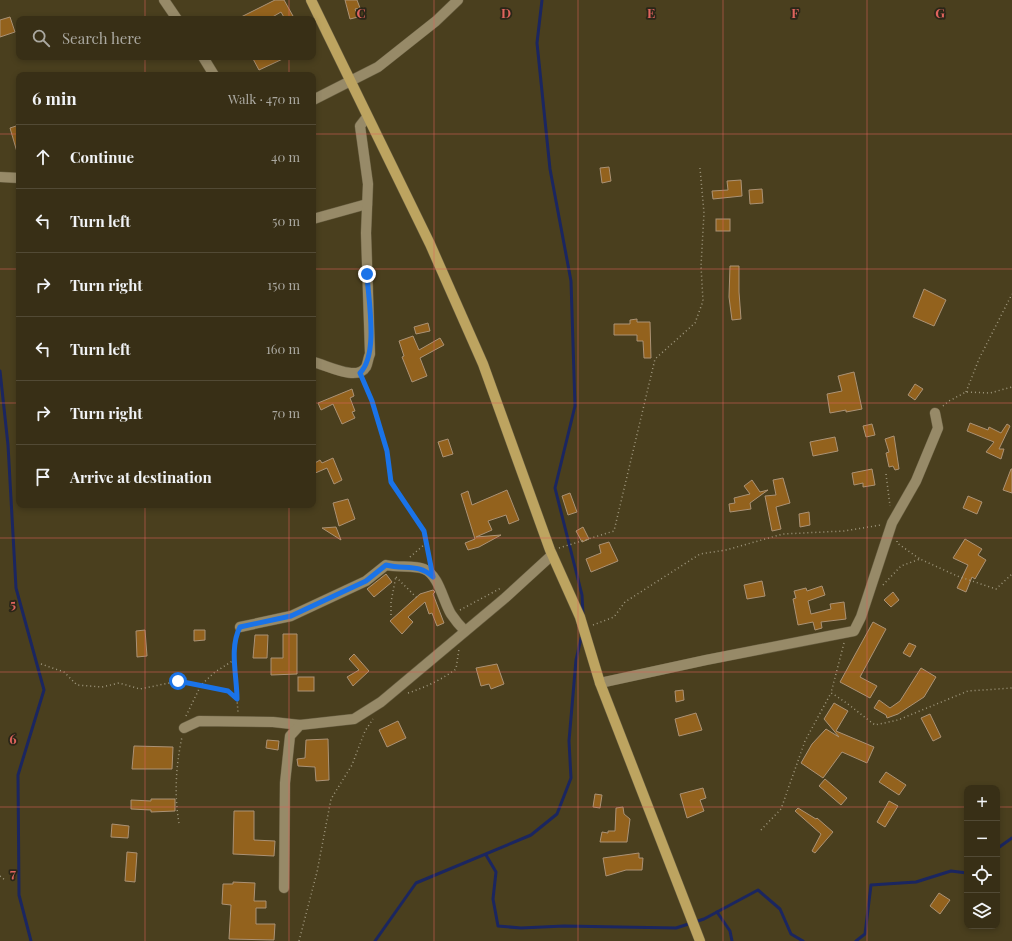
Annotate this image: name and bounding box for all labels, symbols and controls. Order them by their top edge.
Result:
text: C [356,4,366,21]
text: D [501,4,511,21]
text: E [647,4,655,21]
text: F [791,4,799,21]
text: G [935,4,945,21]
search box [16,16,316,60]
icon: search [30,27,52,49]
text: Search here [62,28,141,48]
text: 6 min [32,87,77,109]
text: Walk · 470 m [228,90,300,107]
icon: ahead [32,146,54,168]
text: Continue [70,147,134,167]
text: 40 m [271,148,300,165]
icon: left [32,210,54,232]
text: Turn left [70,211,131,231]
text: 50 m [272,212,300,229]
route end [358,265,376,283]
icon: right [32,274,54,296]
text: Turn right [70,275,143,295]
text: 150 m [267,276,300,293]
icon: left [32,338,54,360]
text: Turn left [70,339,131,359]
text: 160 m [266,340,300,357]
icon: right [32,402,54,424]
text: Turn right [70,403,143,423]
text: 70 m [272,404,300,421]
icon: arrive [32,466,54,488]
text: Arrive at destination [70,467,212,487]
text: 5 [10,595,16,612]
route start [169,672,187,690]
text: 6 [9,730,17,747]
map controls [964,785,1000,929]
button: + [964,785,1000,821]
button: − [964,821,1000,857]
button: locate [964,857,1000,893]
text: 7 [10,864,16,881]
button: layers [964,893,1000,929]

